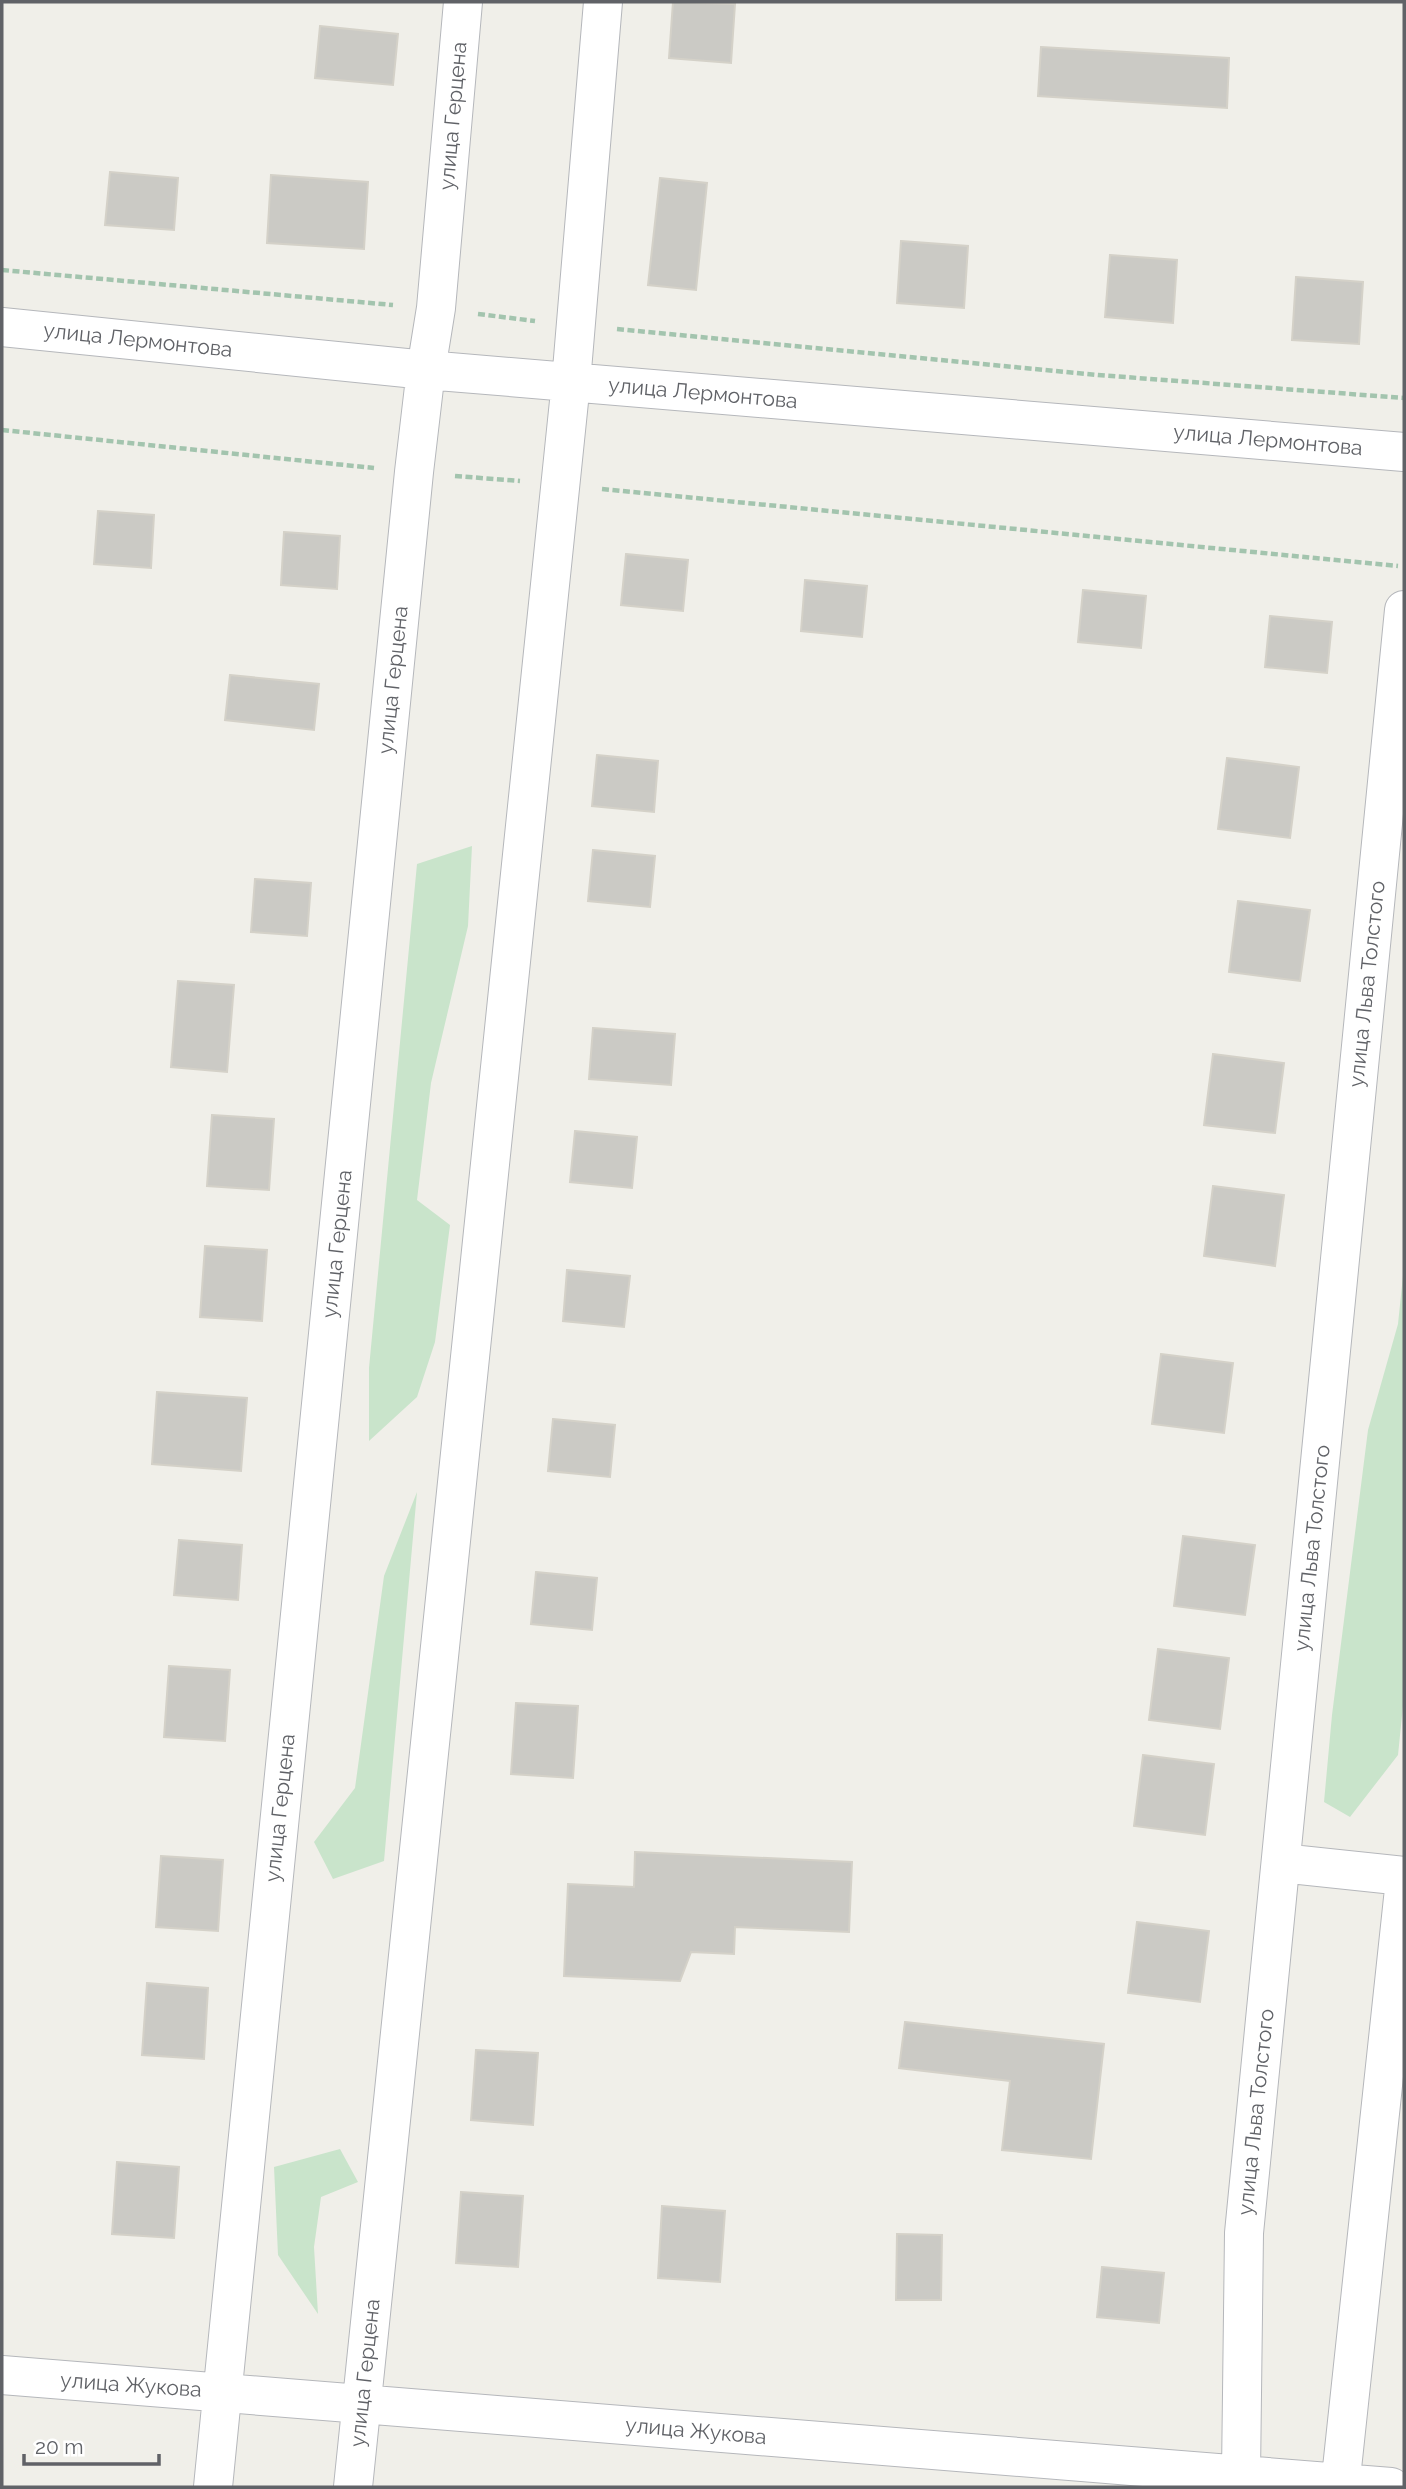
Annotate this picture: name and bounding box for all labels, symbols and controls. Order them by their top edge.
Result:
street label: улица Герцена [434,41,471,191]
street label: улица Лермонтова [42,317,234,362]
street label: улица Лермонтова [607,372,799,413]
street label: улица Лермонтова [1172,419,1364,460]
street label: улица Герцена [372,605,413,755]
street label: улица Льва Толстого [1343,879,1390,1089]
street label: улица Герцена [316,1169,357,1319]
street label: улица Льва Толстого [1288,1443,1335,1653]
street label: улица Герцена [259,1733,300,1883]
street label: улица Льва Толстого [1232,2007,1279,2217]
street label: улица Герцена [344,2298,385,2448]
street label: улица Жукова [60,2367,203,2402]
street label: улица Жукова [624,2412,768,2449]
scale bar [24,2422,159,2466]
text: 20 m [35,2434,83,2459]

